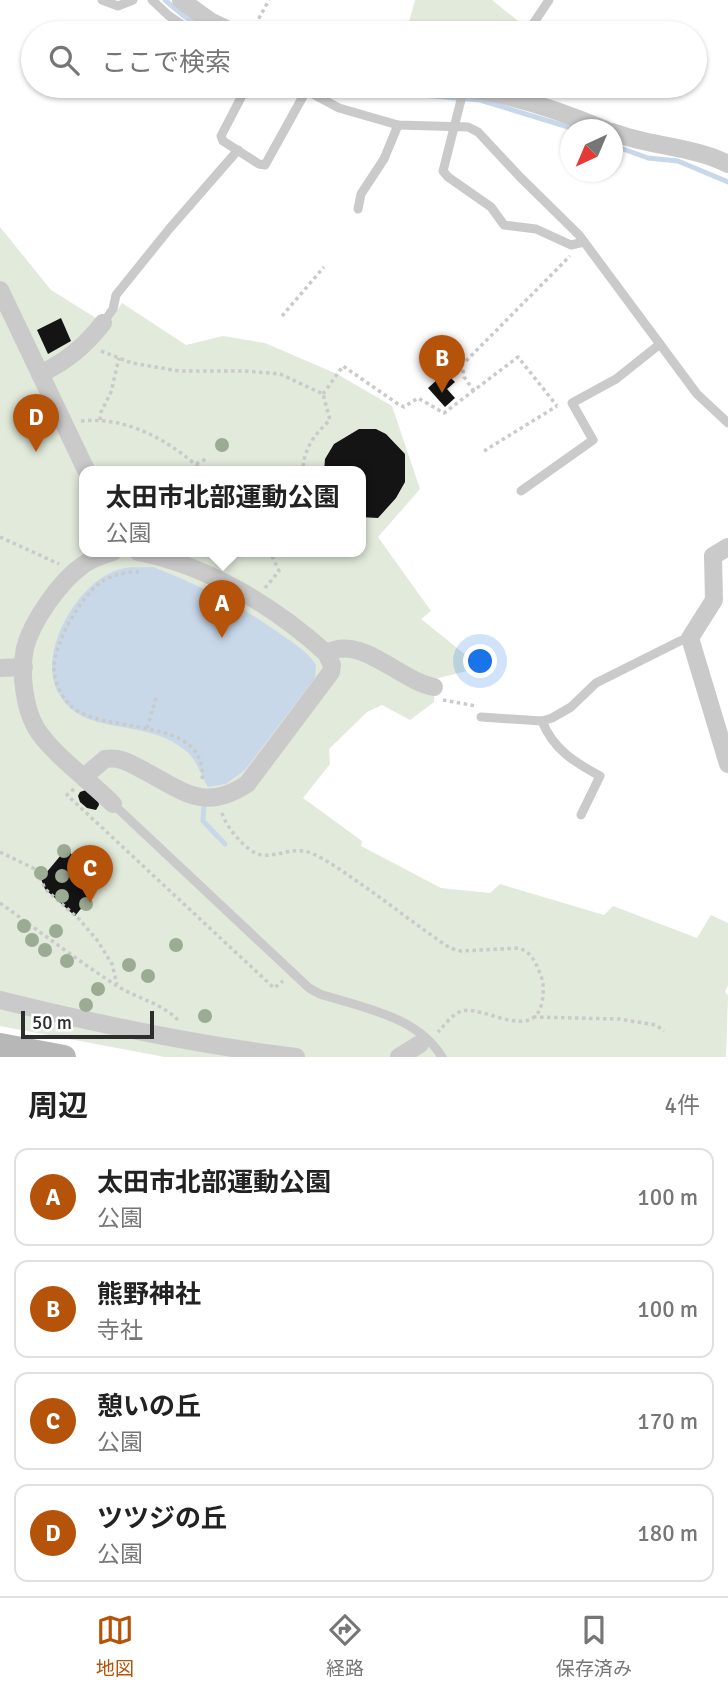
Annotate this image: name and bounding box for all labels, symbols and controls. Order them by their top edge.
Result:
search box [21,21,707,98]
icon: search [45,41,83,79]
text: ここで検索 [101,47,231,79]
north arrow [560,119,623,182]
pin: B [419,335,465,393]
pin: D [13,394,59,452]
popup [79,466,366,557]
text: 太田市北部運動公園 [105,482,340,514]
text: 公園 [105,519,151,548]
pin: A [199,580,245,638]
your location [463,644,497,678]
pin: C [67,845,113,903]
scale bar [21,1008,154,1040]
text: 50 m [32,1011,72,1035]
text: 周辺 [28,1088,88,1125]
text: 4件 [665,1091,700,1120]
text: 太田市北部運動公園 [97,1167,331,1199]
text: A [46,1183,60,1212]
text: 100 m [637,1183,698,1212]
text: 公園 [97,1204,143,1233]
text: 熊野神社 [97,1279,201,1311]
text: B [46,1295,60,1324]
text: 100 m [637,1295,698,1324]
text: 寺社 [97,1316,143,1345]
text: 憩いの丘 [97,1391,201,1423]
text: C [46,1407,60,1436]
text: 170 m [637,1407,698,1436]
text: 公園 [97,1428,143,1457]
text: ツツジの丘 [97,1503,227,1535]
text: D [45,1519,61,1548]
text: 180 m [637,1519,698,1548]
text: 公園 [97,1540,143,1569]
tab: 地図 [96,1611,134,1681]
tab: 経路 [326,1611,364,1681]
tab: 保存済み [556,1611,632,1681]

